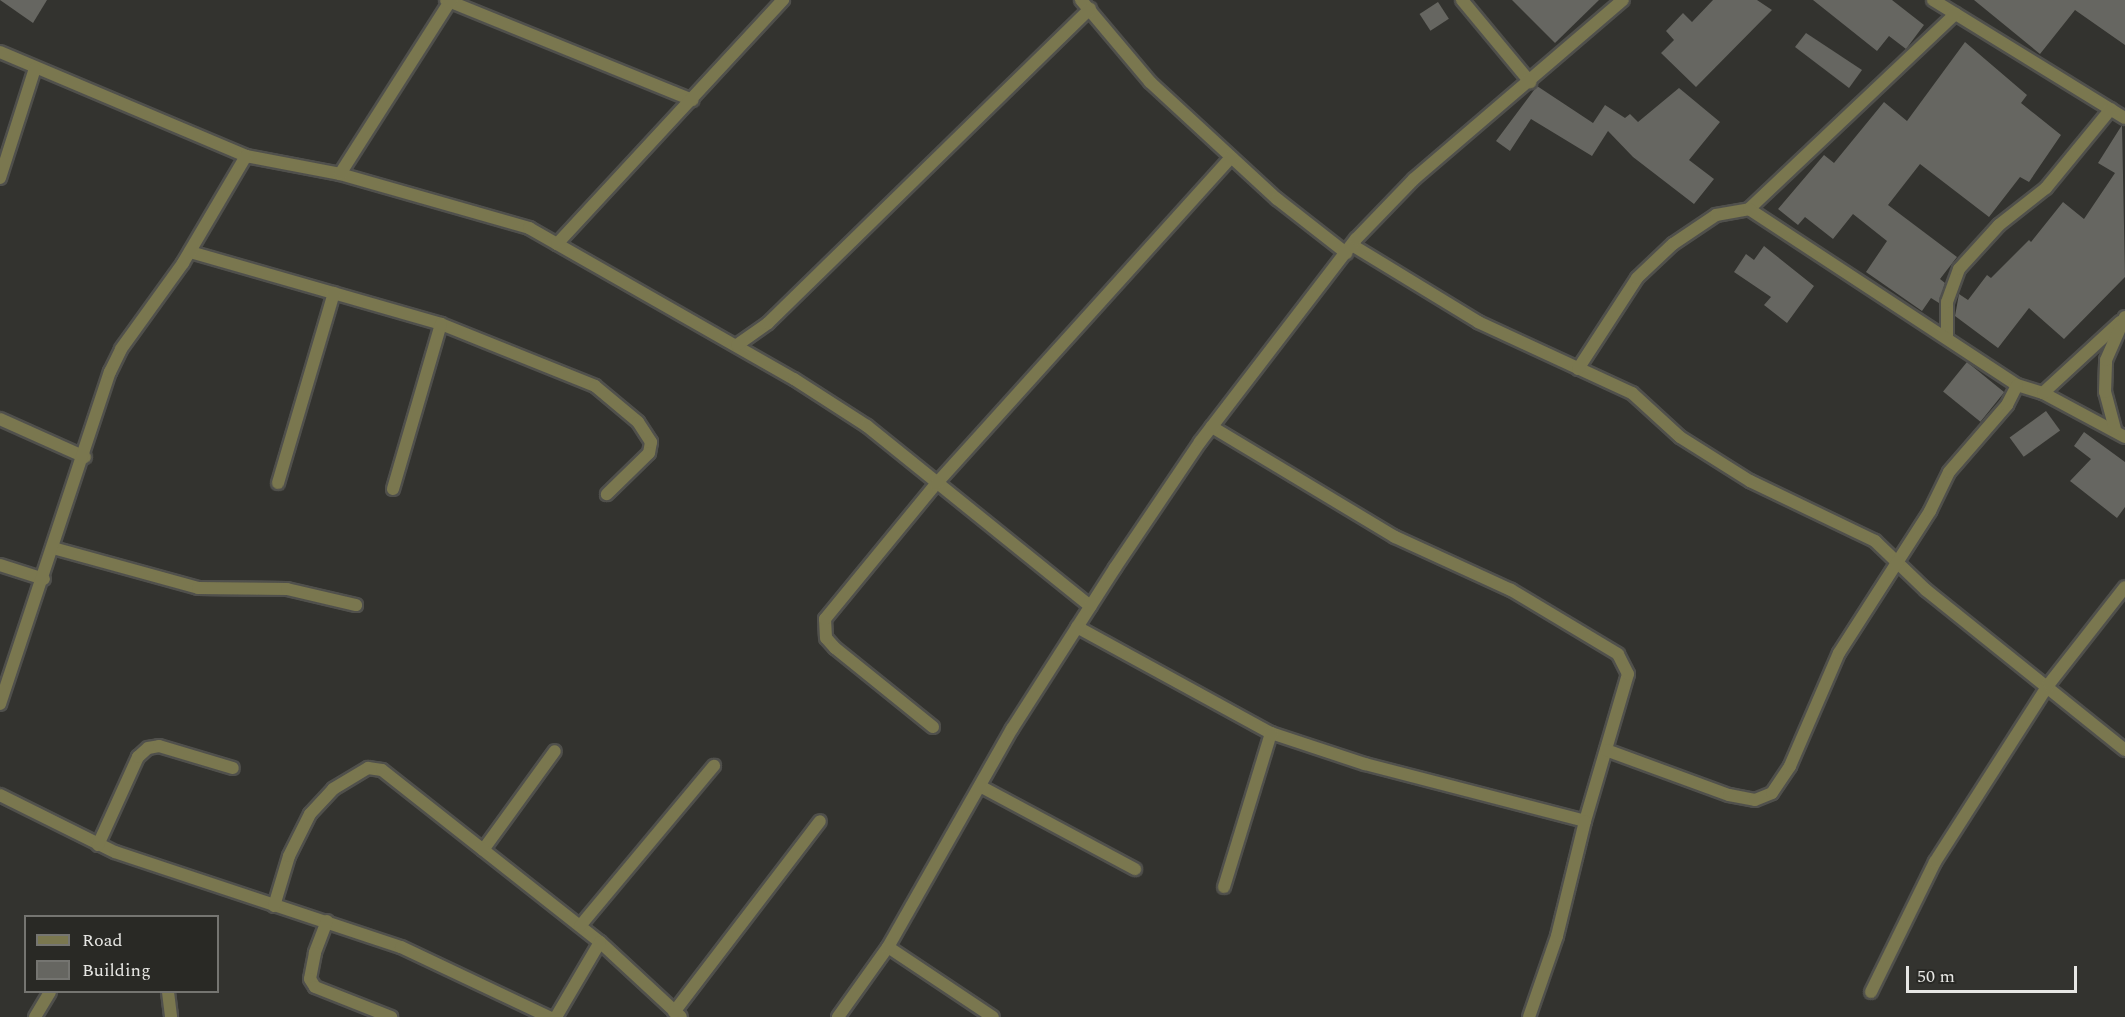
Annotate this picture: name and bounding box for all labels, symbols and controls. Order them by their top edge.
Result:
legend [24,915,219,993]
text: Road [82,927,123,954]
scale bar [1909,954,2080,992]
text: Building [82,957,151,984]
text: 50 m [1917,963,1955,990]

